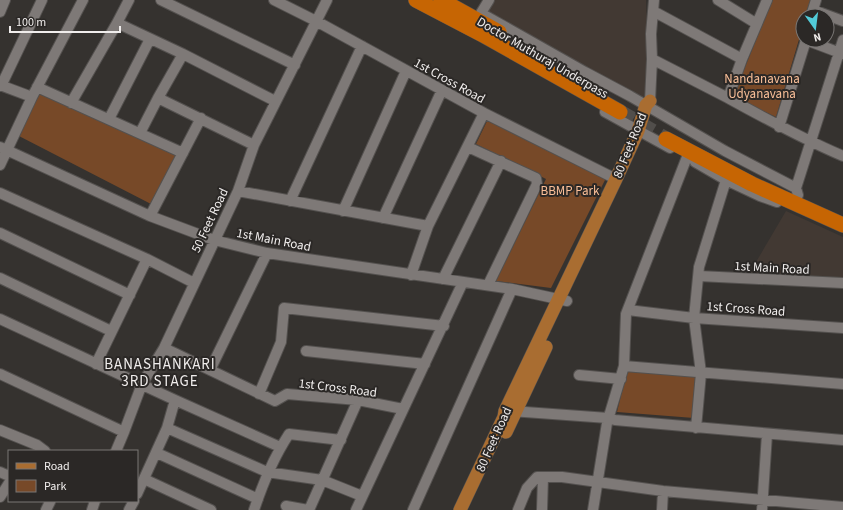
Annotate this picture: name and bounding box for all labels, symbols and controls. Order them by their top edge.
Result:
scale bar [10,8,120,34]
north arrow [795,8,835,48]
street label: Doctor Muthuraj Underpass [473,13,612,103]
text: 100 m [16,14,46,31]
text: N [812,29,823,45]
street label: 1st Cross Road [411,54,488,108]
park label: Nandanavana Udyanavana [724,70,800,103]
street label: 80 Feet Road [609,110,651,181]
park label: BBMP Park [541,182,600,200]
street label: 50 Feet Road [187,185,233,256]
street label: 1st Main Road [235,224,313,256]
street label: 1st Main Road [734,257,810,279]
street label: 1st Cross Road [706,297,786,321]
district label: BANASHANKARI 3RD STAGE [104,354,216,392]
street label: 1st Cross Road [298,374,378,402]
street label: 80 Feet Road [472,404,516,475]
legend [8,450,138,502]
text: Road [44,458,70,475]
text: Park [44,478,66,495]

